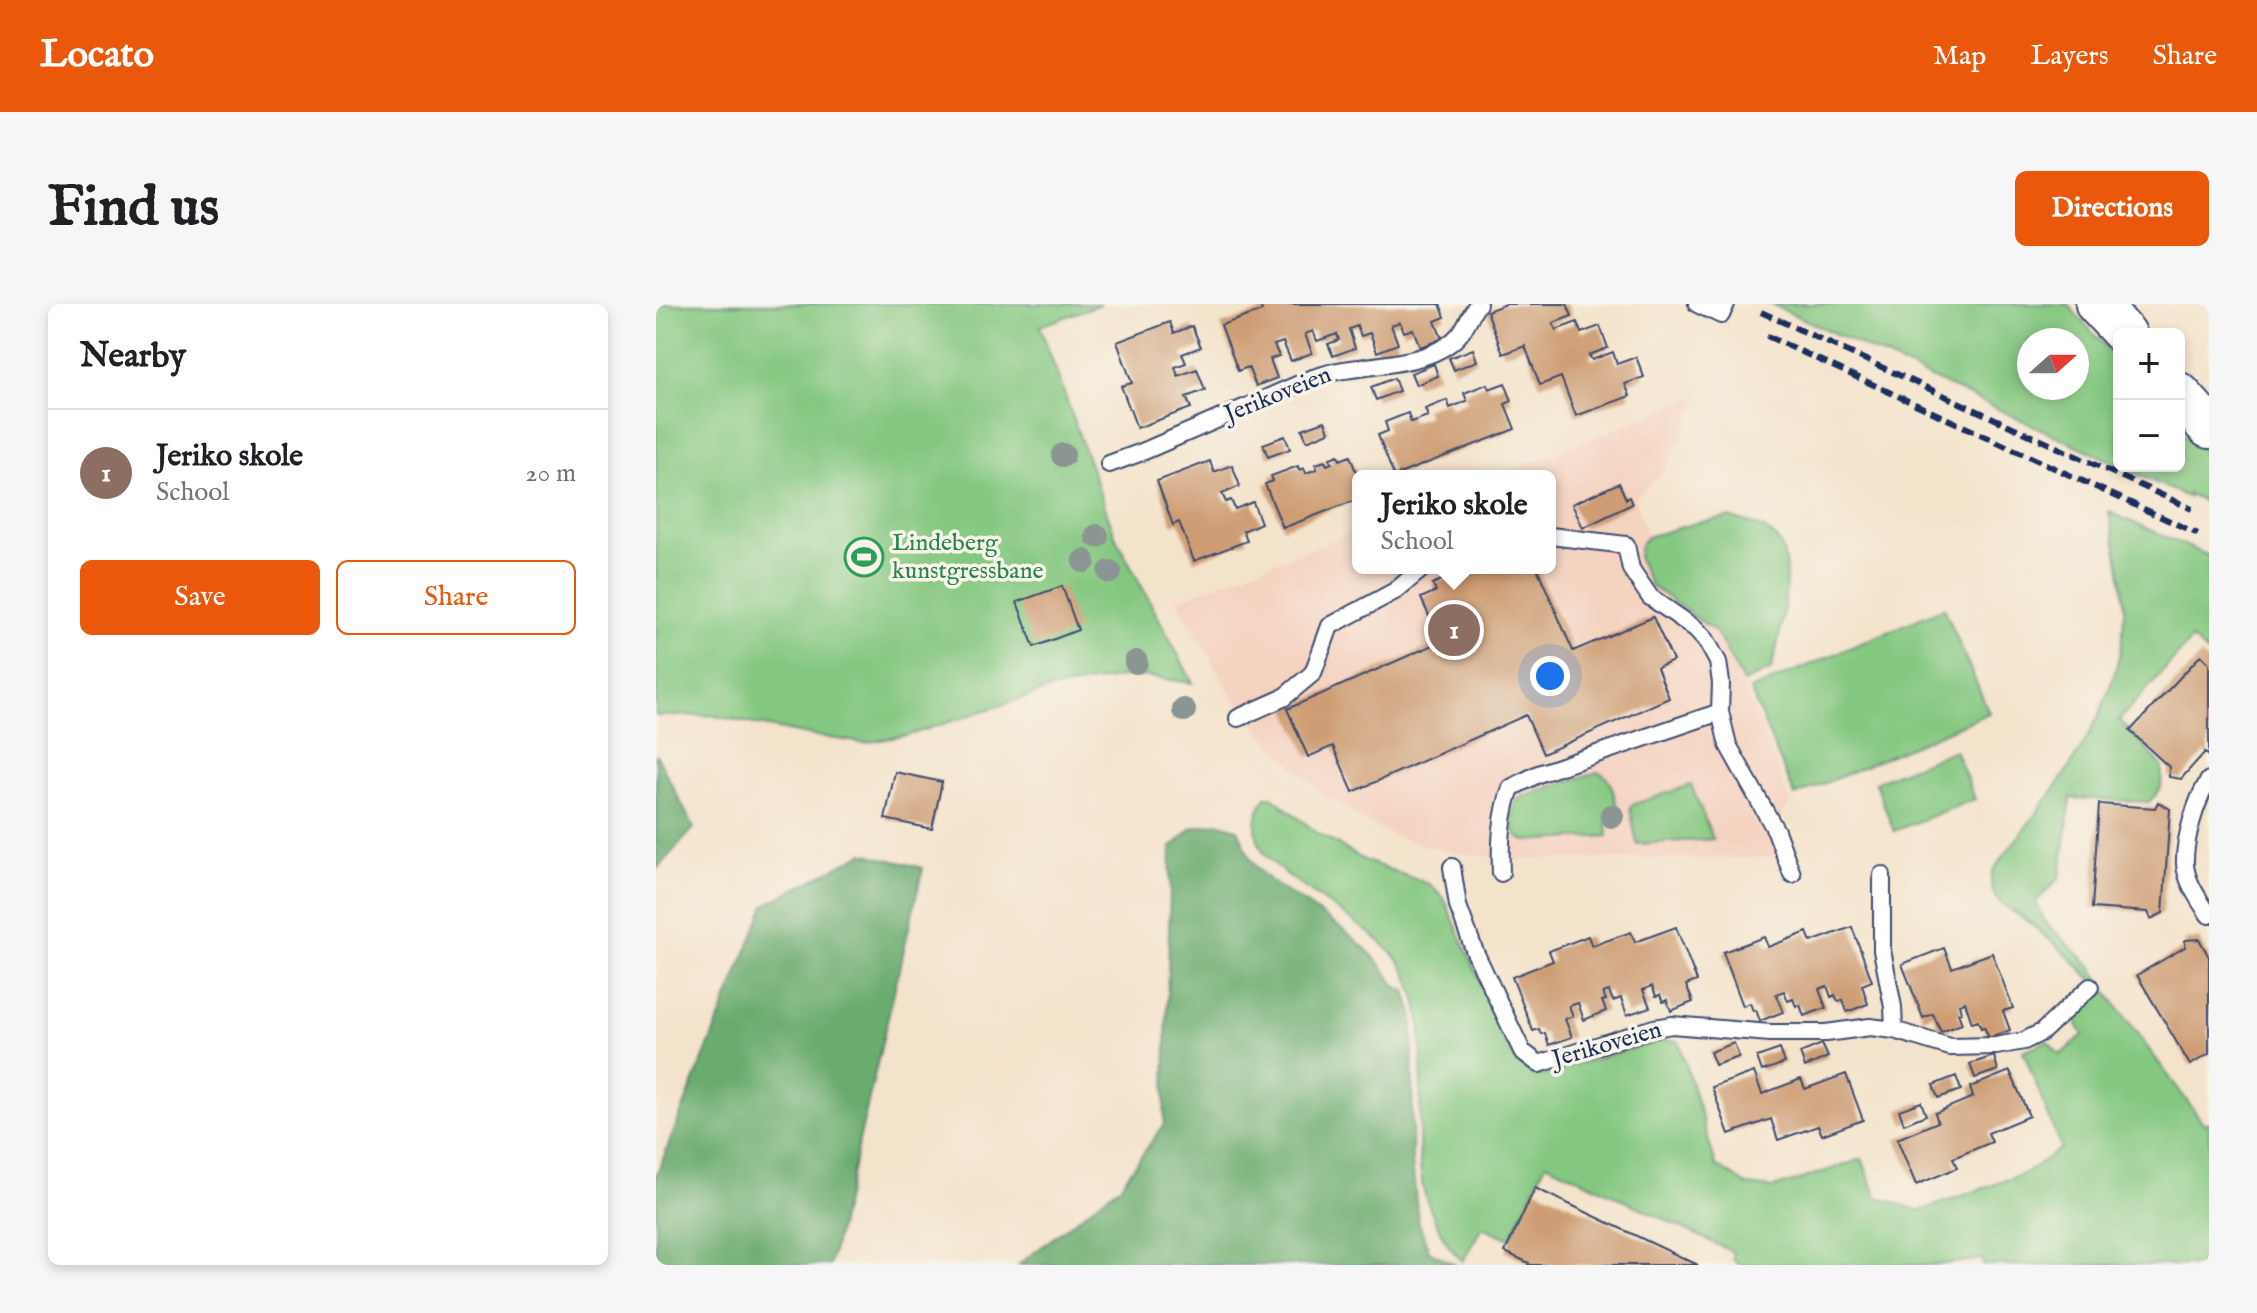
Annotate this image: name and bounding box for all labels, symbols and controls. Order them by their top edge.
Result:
text: Locato [40,32,154,80]
text: Map [1933,39,1986,74]
text: Layers [2030,39,2109,74]
text: Share [2153,39,2217,74]
button: Directions [2015,171,2209,246]
text: Find us [48,173,219,244]
north arrow [2017,328,2089,400]
map controls [2113,328,2185,472]
button: + [2113,328,2185,400]
text: Nearby [80,335,186,378]
street label: Jerikoveien [1217,359,1336,432]
button: − [2113,400,2185,472]
text: Jeriko skole [156,438,303,476]
text: 1 [101,457,111,490]
text: 20 m [525,457,576,490]
popup [1352,470,1556,574]
text: School [156,476,229,509]
text: Jeriko skole [1380,487,1528,525]
text: School [1380,525,1454,558]
place label: Lindeberg kunstgressbane [892,528,1043,587]
sports icon: Lindeberg kunstgressbane [843,536,885,578]
button: Save [80,560,320,635]
button: Share [336,560,576,635]
pin: 1 [1428,600,1480,660]
your location [1530,656,1570,696]
street label: Jerikoveien [1546,1015,1666,1076]

